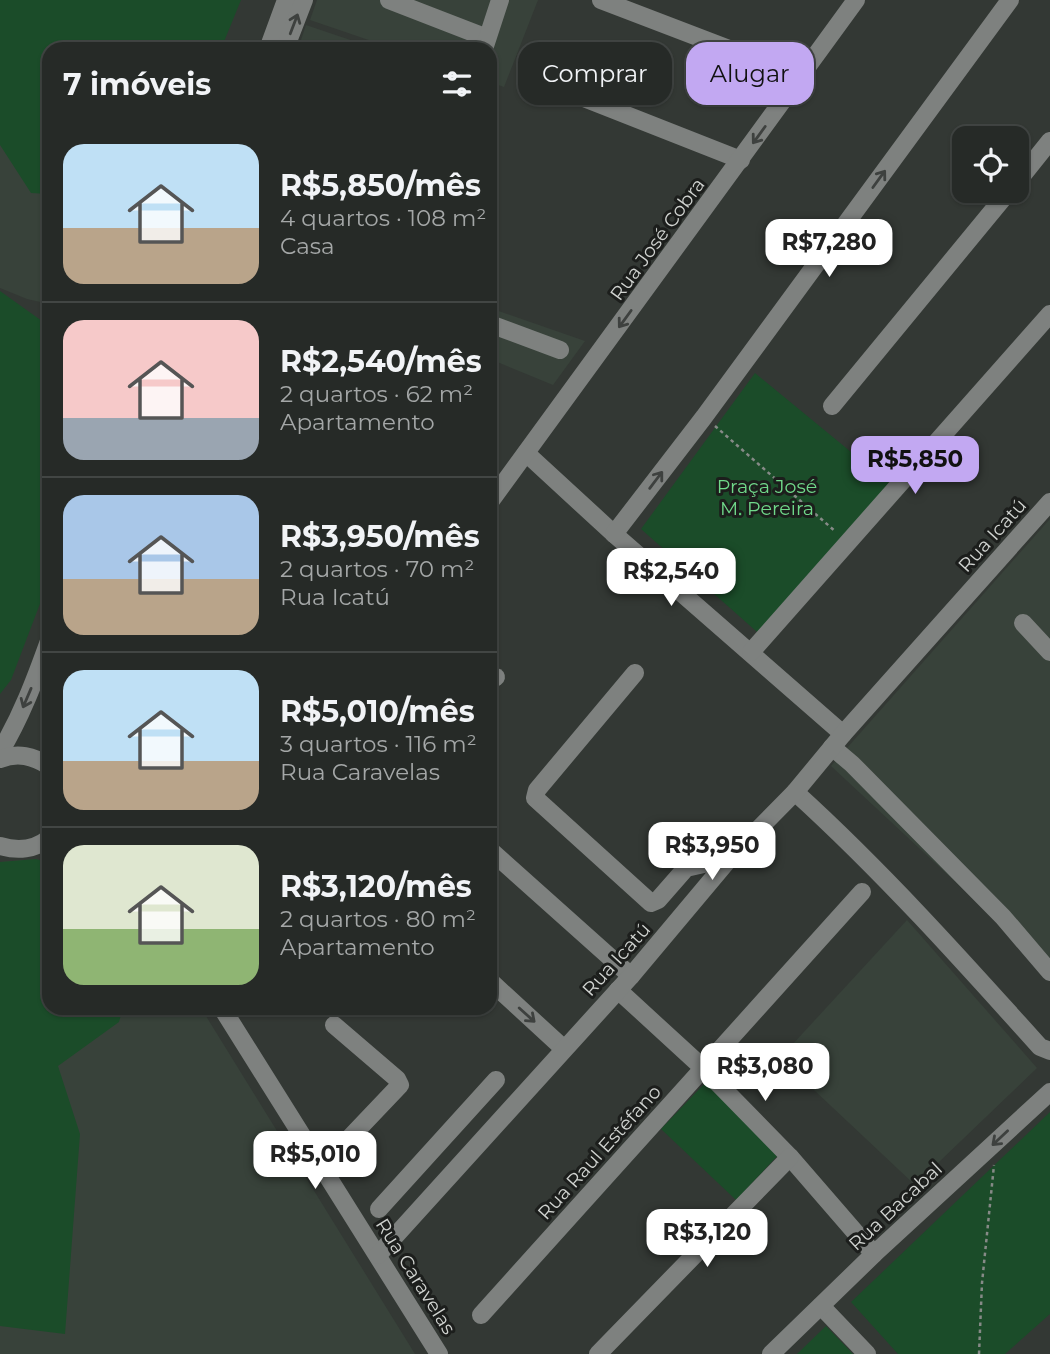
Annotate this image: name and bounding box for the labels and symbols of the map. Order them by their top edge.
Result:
one-way arrow [289,14,302,36]
one-way arrow [752,125,767,144]
one-way arrow [872,170,886,189]
street label: Rua José Cobra [605,174,710,305]
pin: R$7,280 [764,219,894,279]
one-way arrow [618,309,633,328]
pin: R$5,850 [850,436,980,496]
one-way arrow [648,471,663,489]
park label: Praça José M. Pereira [717,475,817,520]
street label: Rua Icatú [953,494,1031,577]
pin: R$2,540 [606,548,736,608]
one-way arrow [20,687,33,708]
pin: R$3,950 [647,822,777,882]
street label: Rua Icatú [577,918,655,1001]
one-way arrow [518,1007,536,1023]
pin: R$3,080 [700,1044,830,1103]
street label: Rua Raul Estéfano [533,1080,666,1224]
one-way arrow [992,1130,1009,1147]
pin: R$5,010 [250,1132,380,1191]
street label: Rua Bacabal [844,1157,947,1255]
pin: R$3,120 [642,1210,772,1269]
street label: Rua Caravelas [371,1214,460,1338]

